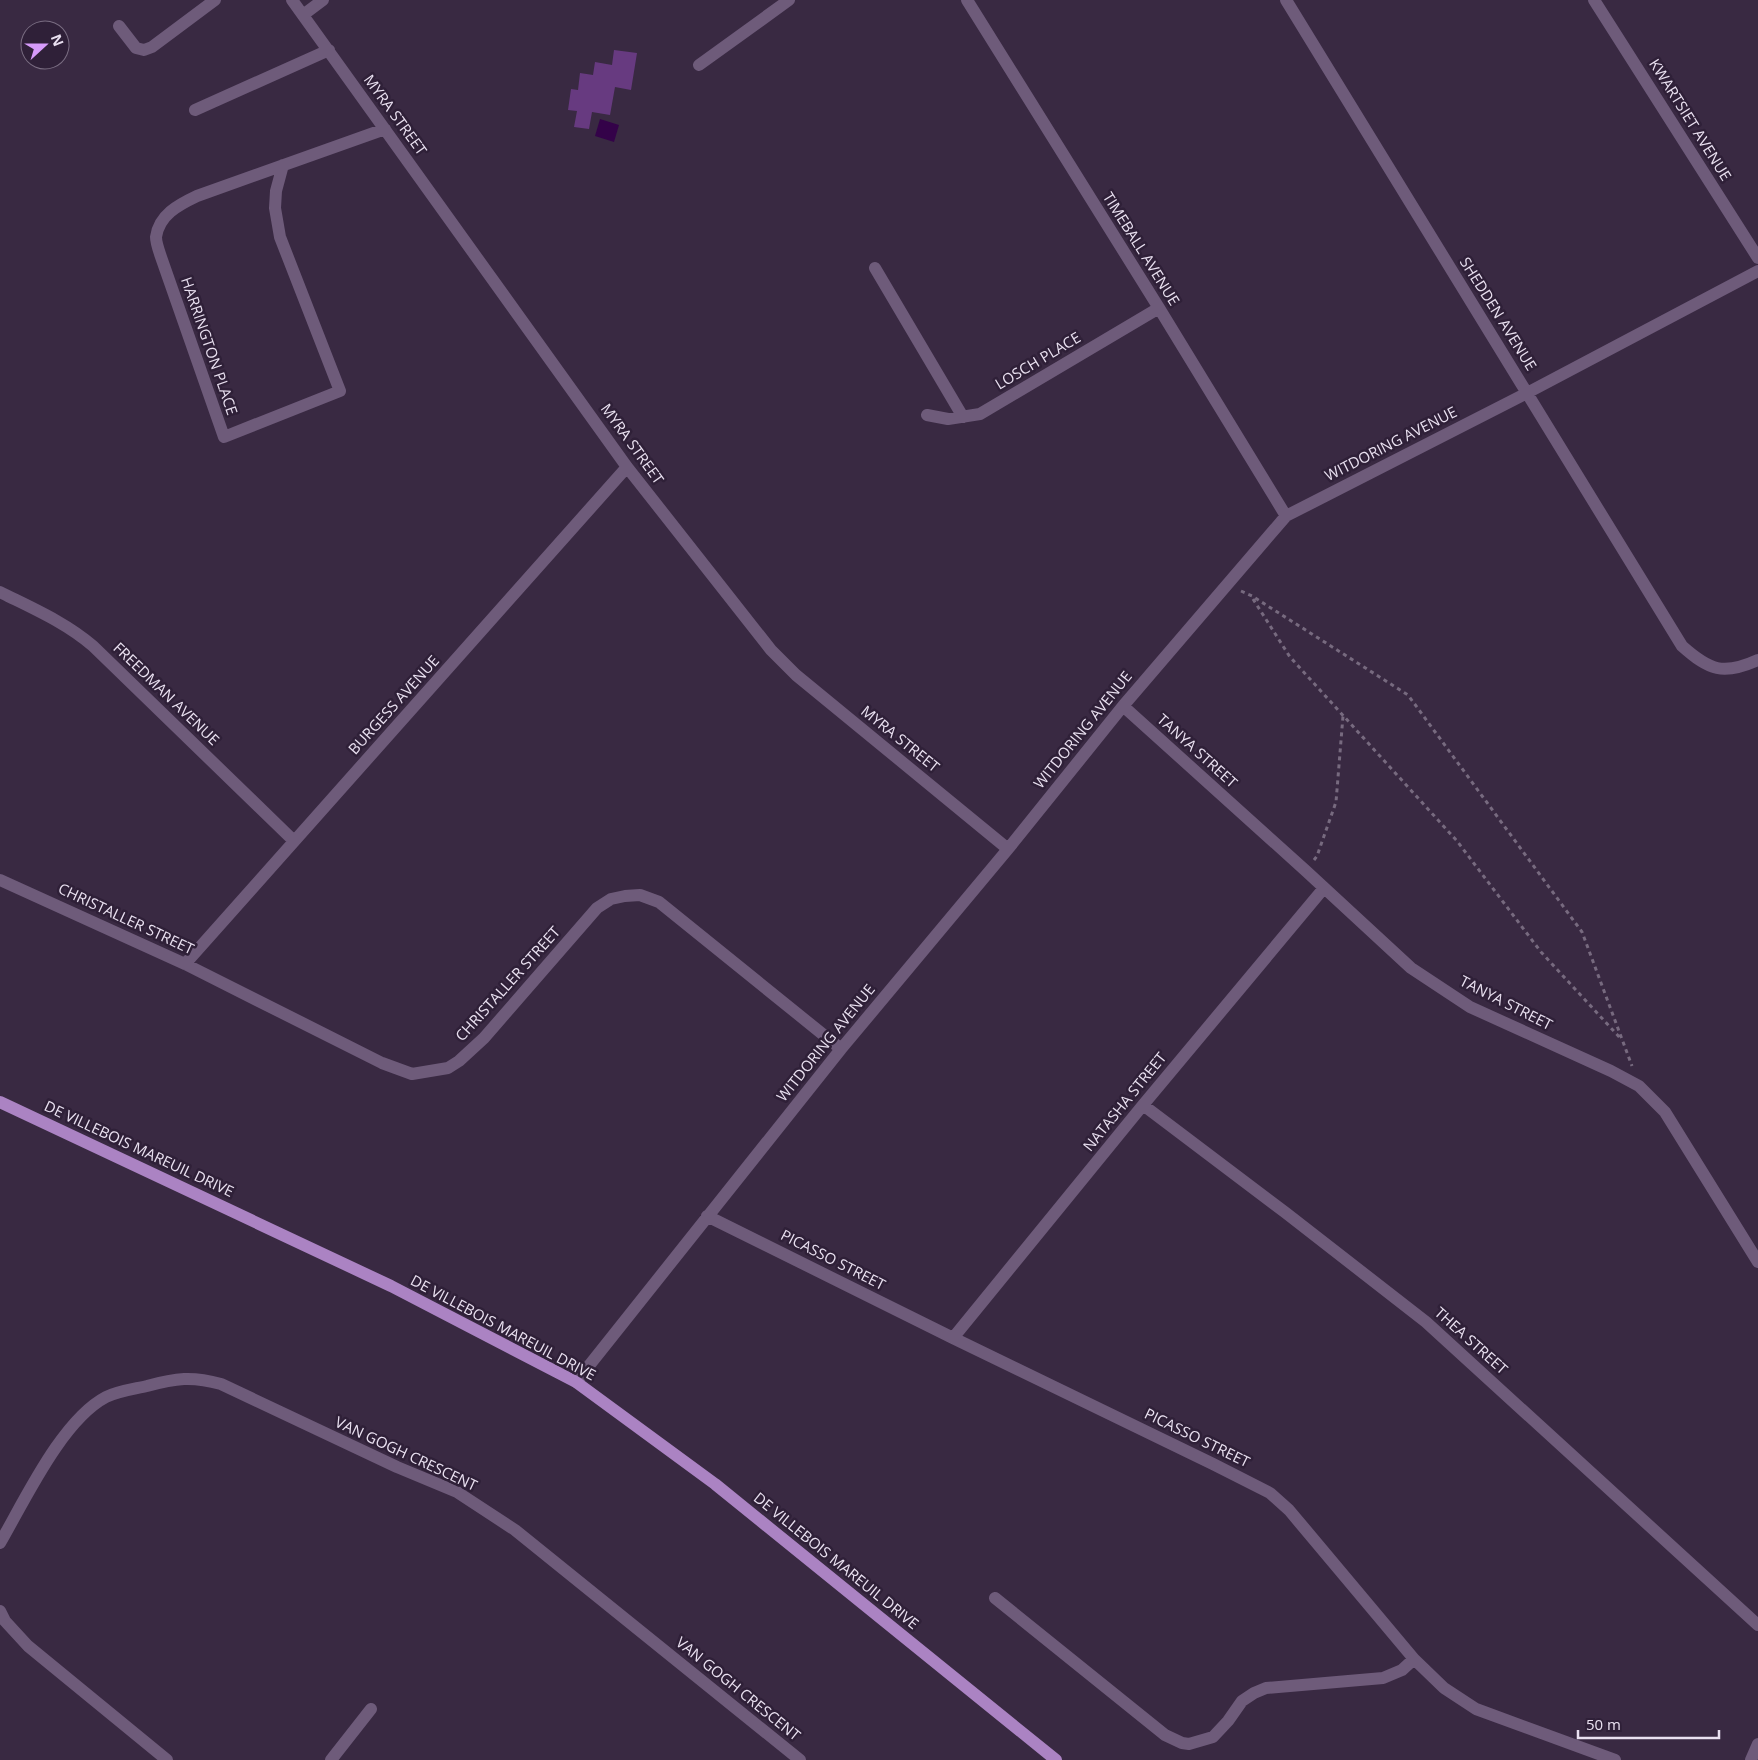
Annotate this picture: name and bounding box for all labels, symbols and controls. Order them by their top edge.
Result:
north arrow [20,20,70,70]
text: N [47,31,69,49]
street label: KWARTSIET AVENUE [1645,55,1736,184]
street label: MYRA STREET [360,70,432,159]
street label: TIMEBALL AVENUE [1099,188,1185,309]
street label: SHEDDEN AVENUE [1456,253,1542,374]
street label: HARRINGTON PLACE [177,274,243,417]
street label: LOSCH PLACE [991,327,1084,394]
street label: MYRA STREET [597,399,669,488]
street label: WITDORING AVENUE [1321,401,1460,485]
street label: FREEDMAN AVENUE [109,637,224,749]
street label: BURGESS AVENUE [343,651,443,758]
street label: WITDORING AVENUE [1029,666,1136,792]
street label: MYRA STREET [857,700,944,776]
street label: TANYA STREET [1153,709,1243,792]
street label: CHRISTALLER STREET [55,878,198,959]
street label: CHRISTALLER STREET [450,921,565,1045]
street label: TANYA STREET [1457,970,1557,1034]
street label: WITDORING AVENUE [772,979,879,1105]
street label: NATASHA STREET [1078,1047,1171,1155]
street label: DE VILLEBOIS MAREUIL DRIVE [41,1095,237,1201]
street label: PICASSO STREET [778,1224,890,1294]
street label: DE VILLEBOIS MAREUIL DRIVE [407,1270,600,1385]
street label: THEA STREET [1431,1302,1513,1379]
street label: PICASSO STREET [1141,1403,1254,1472]
street label: VAN GOGH CRESCENT [332,1411,481,1495]
street label: DE VILLEBOIS MAREUIL DRIVE [750,1487,923,1633]
street label: VAN GOGH CRESCENT [672,1632,806,1745]
scale bar [1578,1708,1719,1740]
text: 50 m [1586,1714,1621,1734]

